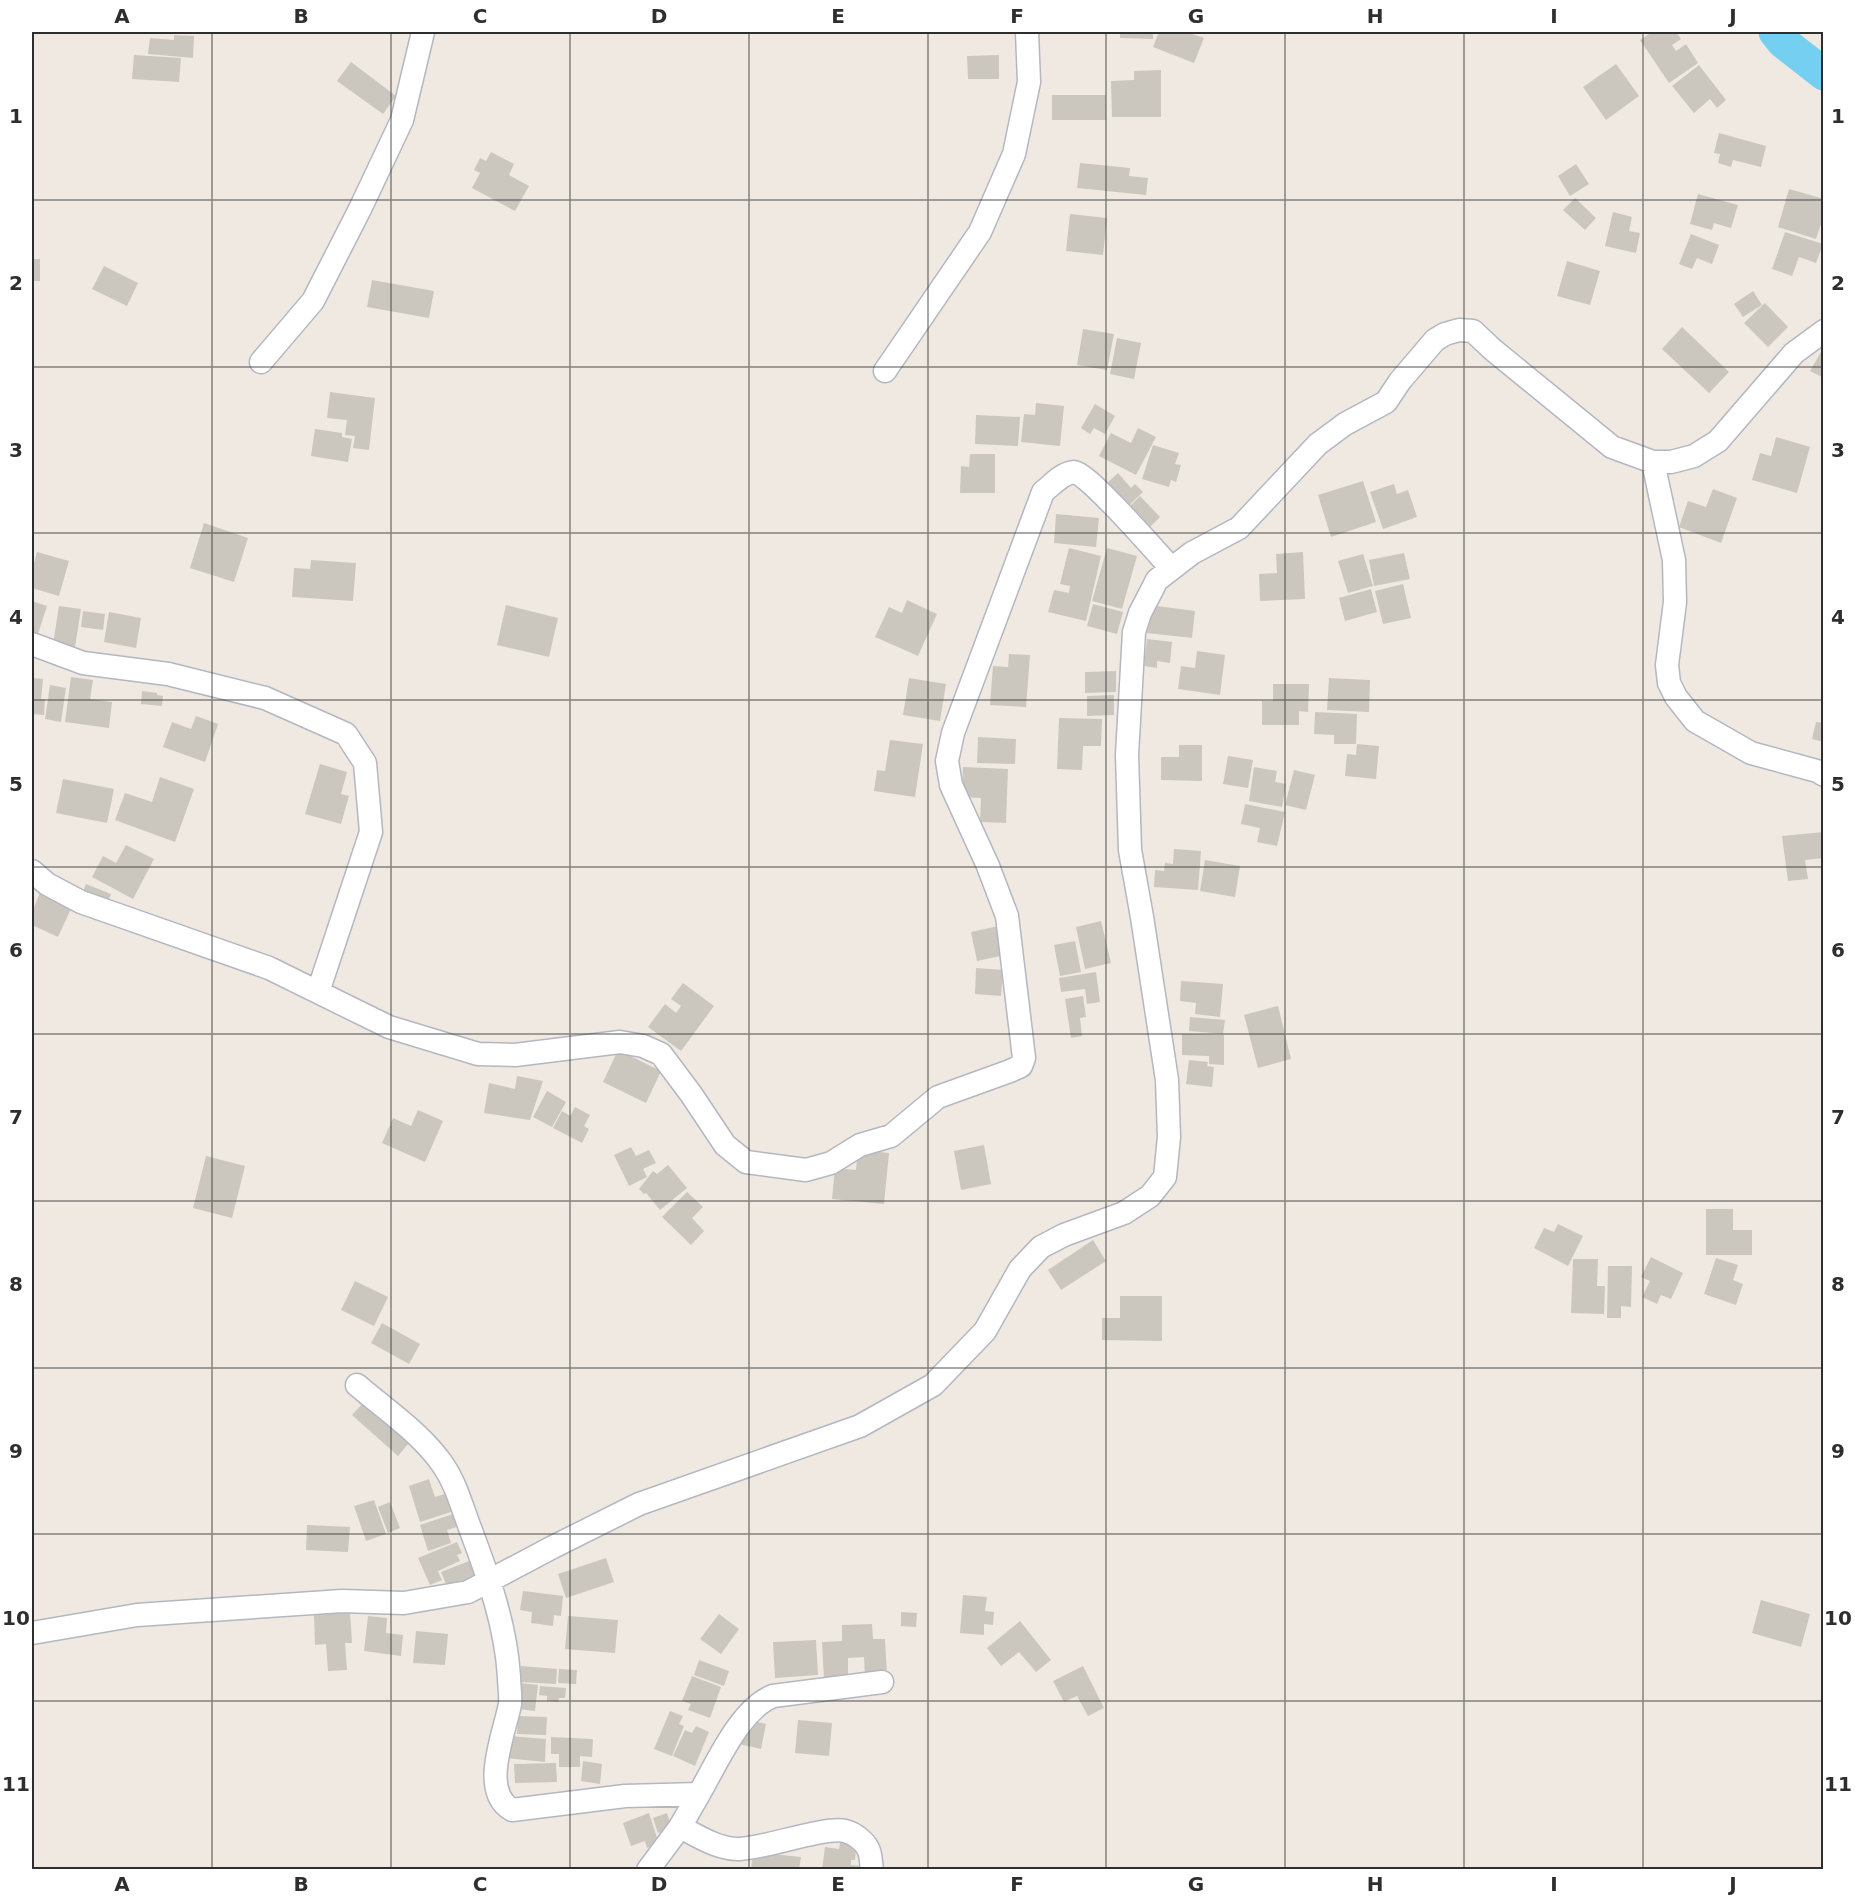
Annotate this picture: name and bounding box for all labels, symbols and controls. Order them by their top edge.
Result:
text: A [114,4,130,28]
text: B [293,4,309,28]
text: C [473,4,487,28]
text: D [651,4,667,28]
text: E [831,4,845,28]
text: F [1010,4,1024,28]
text: G [1188,4,1204,28]
text: H [1367,4,1383,28]
text: I [1550,4,1558,28]
text: J [1727,4,1737,28]
text: 1 [9,104,23,128]
text: 1 [1831,104,1845,128]
text: 2 [9,271,23,295]
text: 2 [1831,271,1845,295]
text: 3 [9,438,23,462]
text: 3 [1831,438,1845,462]
text: 4 [9,605,23,629]
text: 4 [1831,605,1845,629]
text: 5 [9,772,23,796]
text: 5 [1831,772,1845,796]
text: 6 [9,938,23,962]
text: 6 [1831,938,1845,962]
text: 7 [9,1105,23,1129]
text: 7 [1831,1105,1845,1129]
text: 8 [9,1272,23,1296]
text: 8 [1831,1272,1845,1296]
text: 9 [9,1439,23,1463]
text: 9 [1831,1439,1845,1463]
text: 10 [2,1606,30,1630]
text: 10 [1824,1606,1852,1630]
text: 11 [2,1772,30,1796]
text: 11 [1824,1772,1852,1796]
text: A [114,1872,130,1896]
text: B [293,1872,309,1896]
text: C [473,1872,487,1896]
text: D [651,1872,667,1896]
text: E [831,1872,845,1896]
text: F [1010,1872,1024,1896]
text: G [1188,1872,1204,1896]
text: H [1367,1872,1383,1896]
text: I [1550,1872,1558,1896]
text: J [1727,1872,1737,1896]

